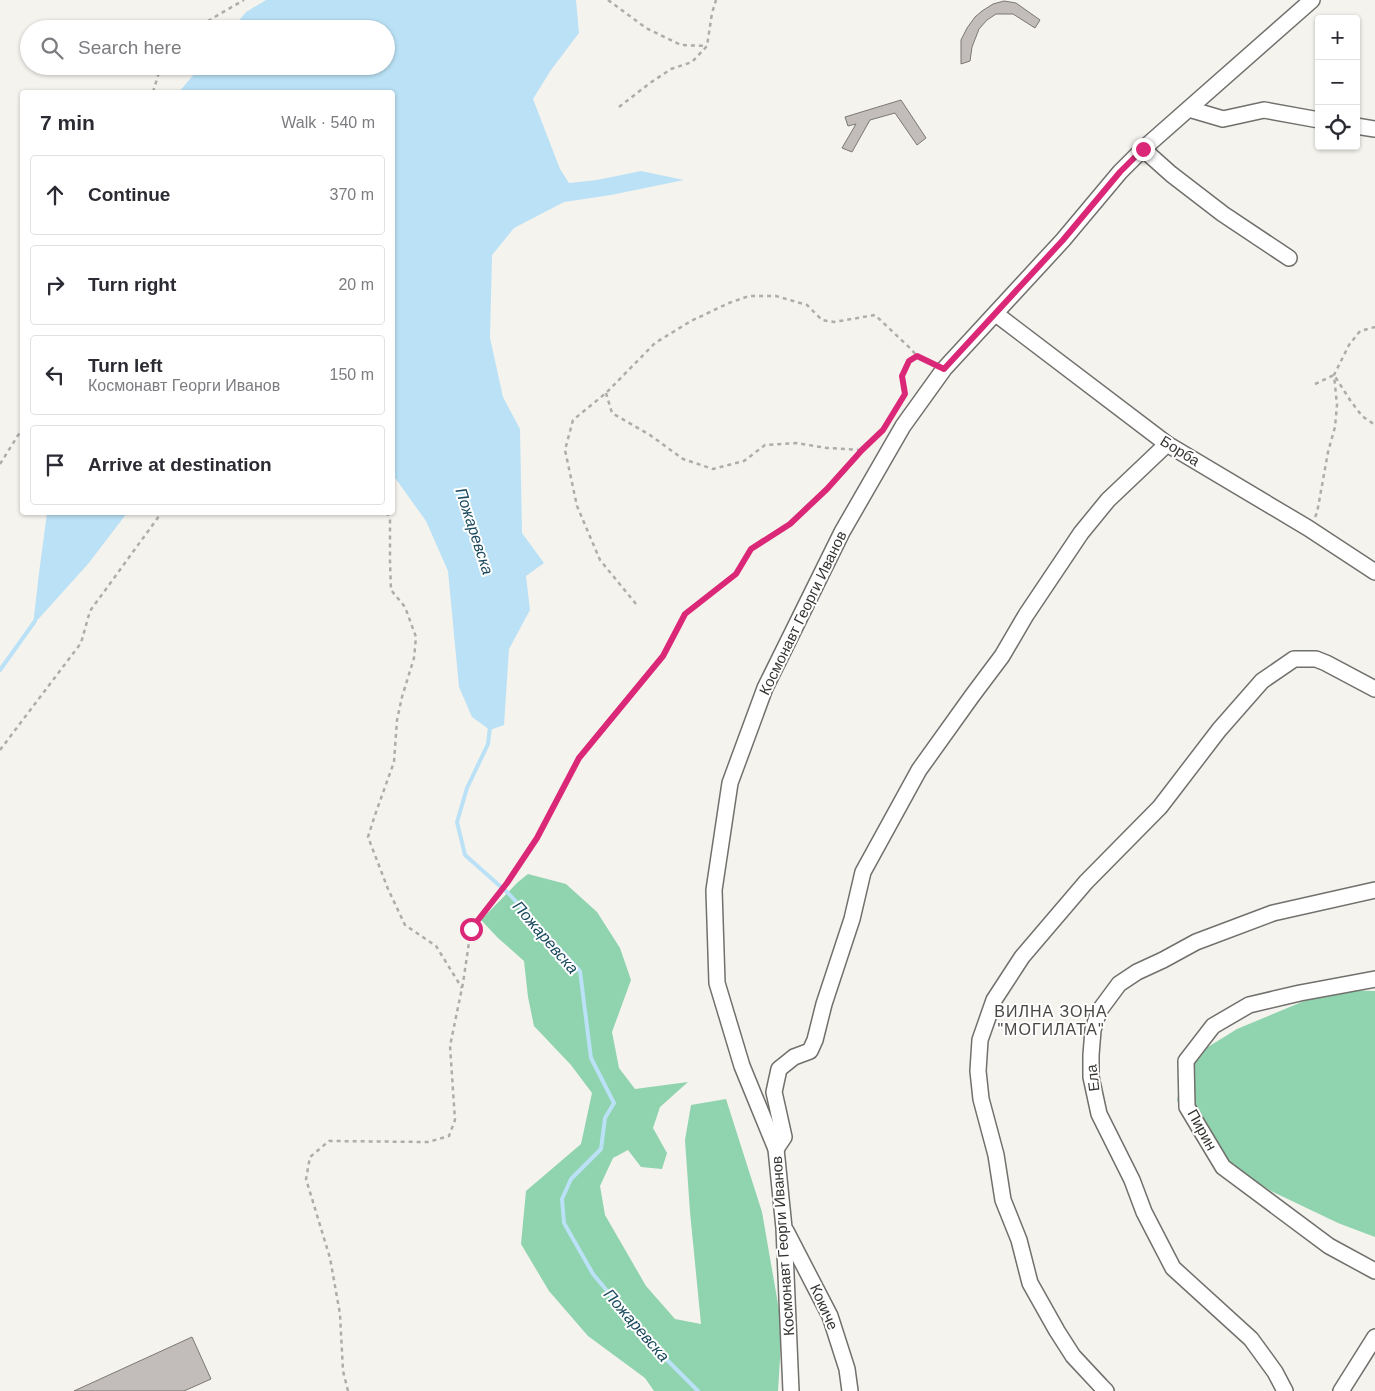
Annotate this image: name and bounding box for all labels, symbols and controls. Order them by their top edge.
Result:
map controls [1315,15,1360,150]
button: + [1315,15,1360,60]
search box [20,20,395,75]
icon: search [38,34,66,62]
text: Search here [78,37,182,58]
button: − [1315,60,1360,105]
button: locate [1315,105,1360,150]
text: 7 min [40,111,95,134]
text: Walk · 540 m [281,114,375,131]
route end [1132,138,1155,161]
icon: ahead [41,181,69,209]
text: Continue [88,184,170,205]
text: 370 m [330,186,374,203]
icon: right [41,271,69,299]
text: Turn right [88,274,176,295]
text: 20 m [338,276,374,293]
text: Turn left [88,355,163,376]
icon: left [41,361,69,389]
text: 150 m [330,366,374,383]
text: Космонавт Георги Иванов [88,377,280,394]
street label: Борба [1157,432,1204,470]
icon: arrive [41,451,69,479]
text: Arrive at destination [88,454,272,475]
water label: Пожаревска [452,486,497,577]
street label: Космонавт Георги Иванов [755,528,850,698]
water label: Пожаревска [510,898,582,977]
route start [460,918,483,941]
district label: ВИЛНА ЗОНА "МОГИЛАТА" [994,1003,1108,1038]
street label: Ела [1082,1063,1103,1093]
street label: Пирин [1184,1106,1221,1153]
street label: Космонавт Георги Иванов [768,1156,797,1337]
street label: Кокиче [807,1281,842,1332]
water label: Пожаревска [601,1286,673,1365]

